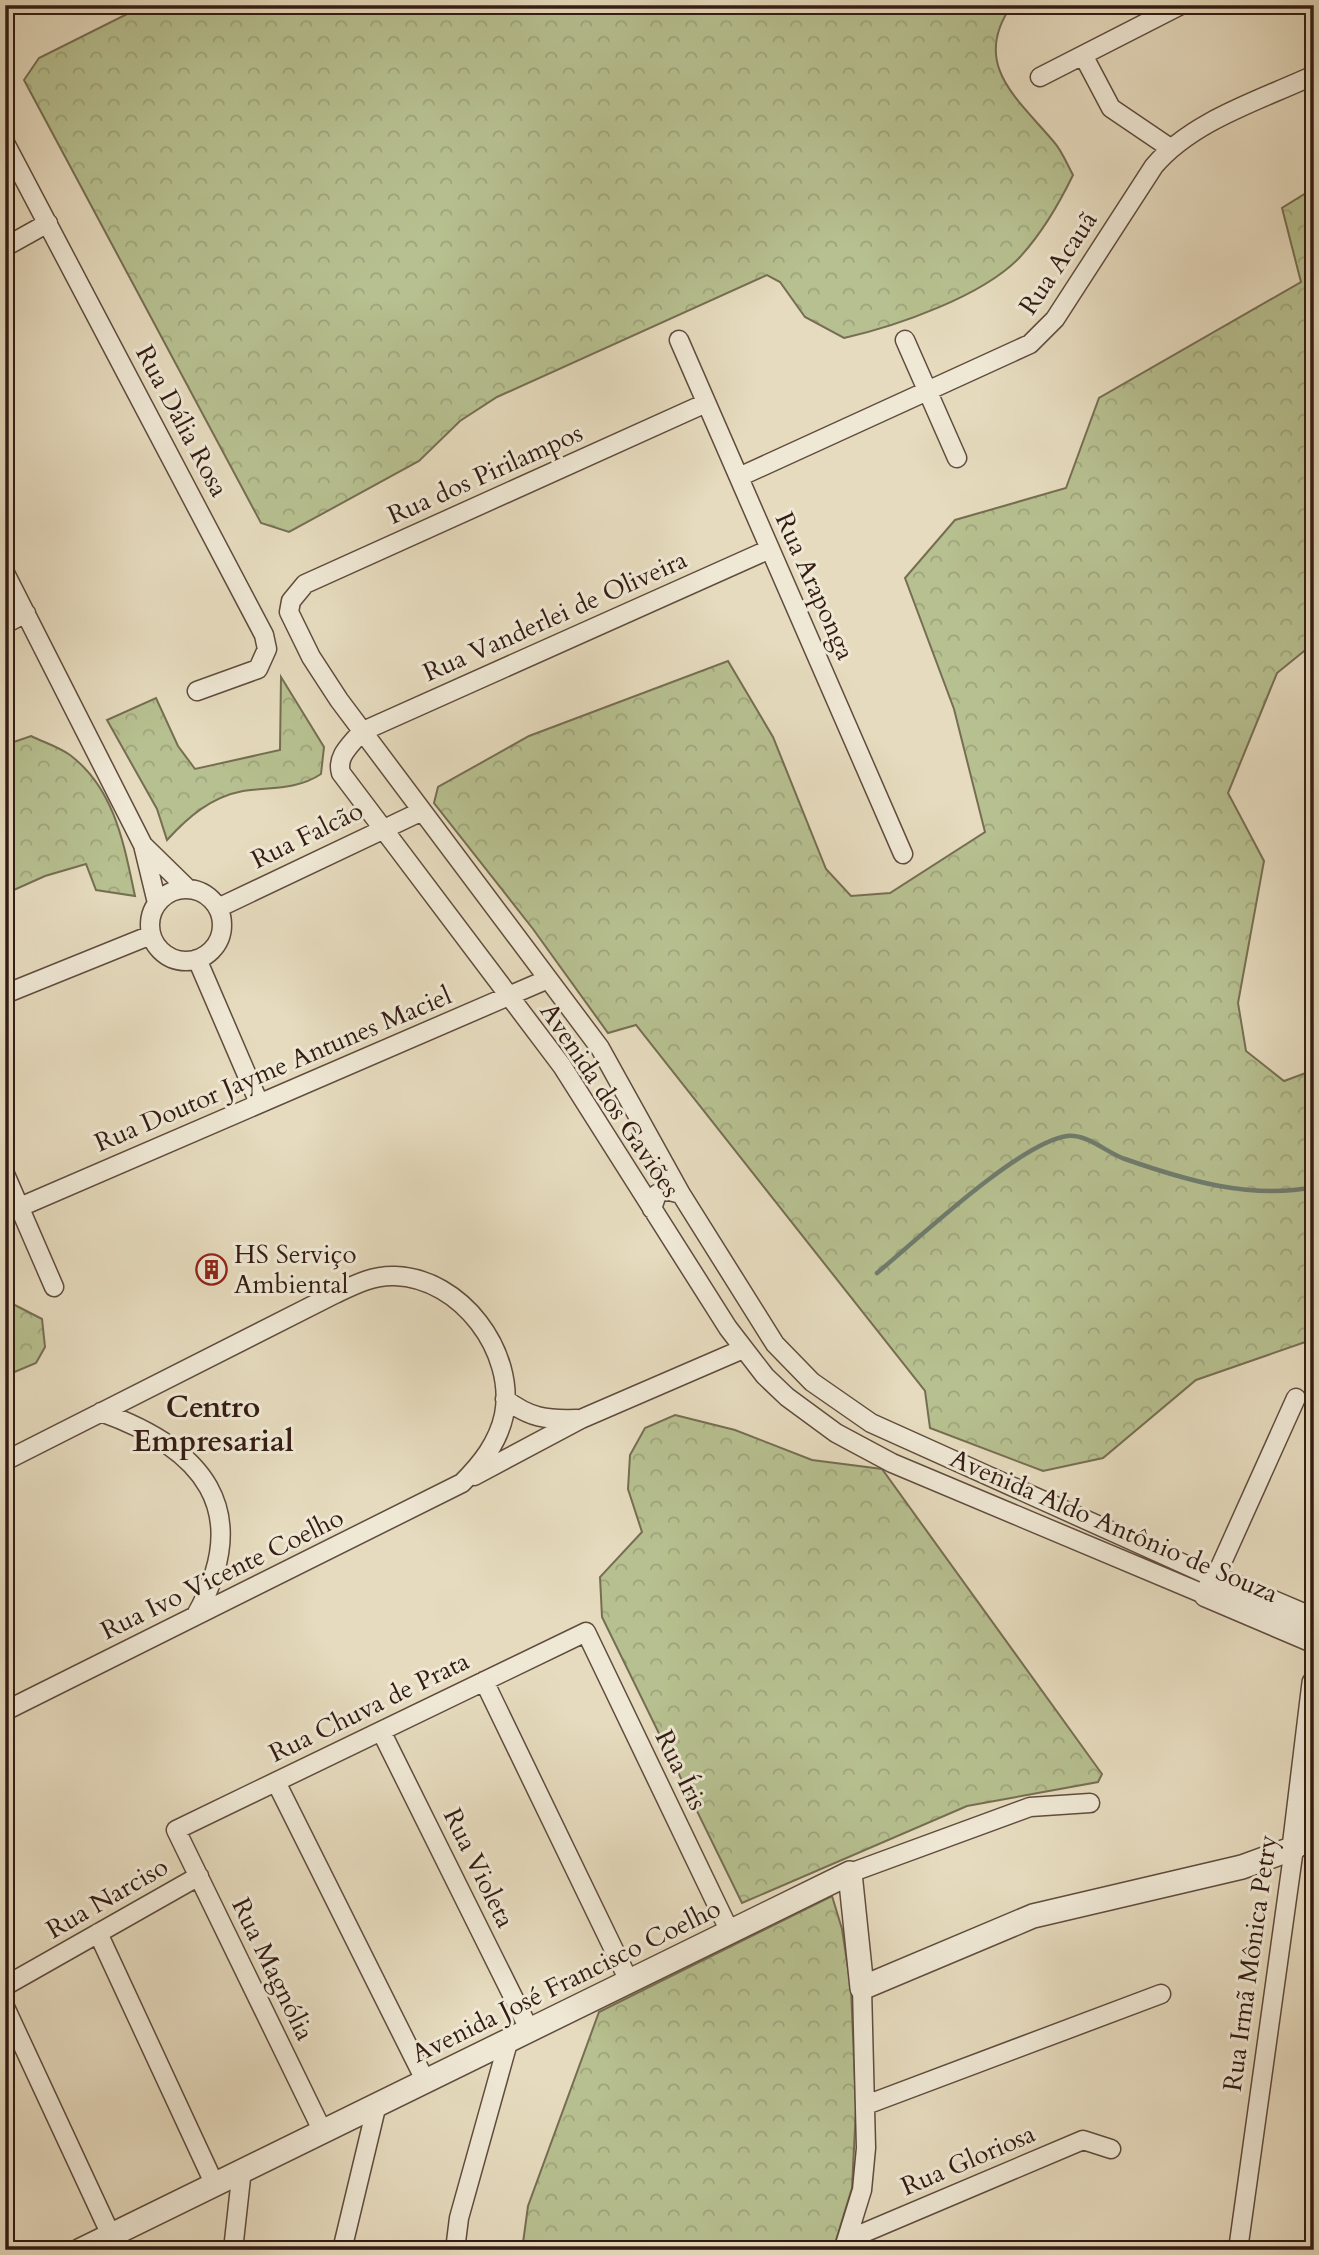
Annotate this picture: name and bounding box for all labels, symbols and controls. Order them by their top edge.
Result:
street label: Rua Acauã [1011,204,1105,322]
street label: Rua Dália Rosa [127,339,237,503]
street label: Rua dos Pirilampos [382,415,588,533]
street label: Rua Araponga [767,507,863,665]
street label: Rua Vanderlei de Oliveira [417,542,693,690]
street label: Rua Falcão [245,793,369,877]
street label: Rua Doutor Jayme Antunes Maciel [89,978,457,1160]
street label: Avenida dos Gaviões [532,996,688,1204]
place label: HS Serviço Ambiental [234,1237,356,1302]
building icon: HS Serviço Ambiental [194,1252,228,1286]
district label: Centro Empresarial [132,1387,294,1462]
street label: Avenida Aldo Antônio de Souza [945,1441,1283,1611]
street label: Rua Ivo Vicente Coelho [95,1500,349,1648]
street label: Rua Chuva de Prata [263,1643,475,1771]
street label: Rua Íris [647,1724,715,1816]
street label: Rua Violeta [435,1802,523,1934]
street label: Rua Irmã Mônica Petry [1215,1832,1285,2093]
street label: Rua Narciso [40,1849,174,1947]
street label: Avenida José Francisco Coelho [406,1891,726,2071]
street label: Rua Magnólia [223,1892,323,2046]
street label: Rua Gloriosa [896,2116,1040,2204]

